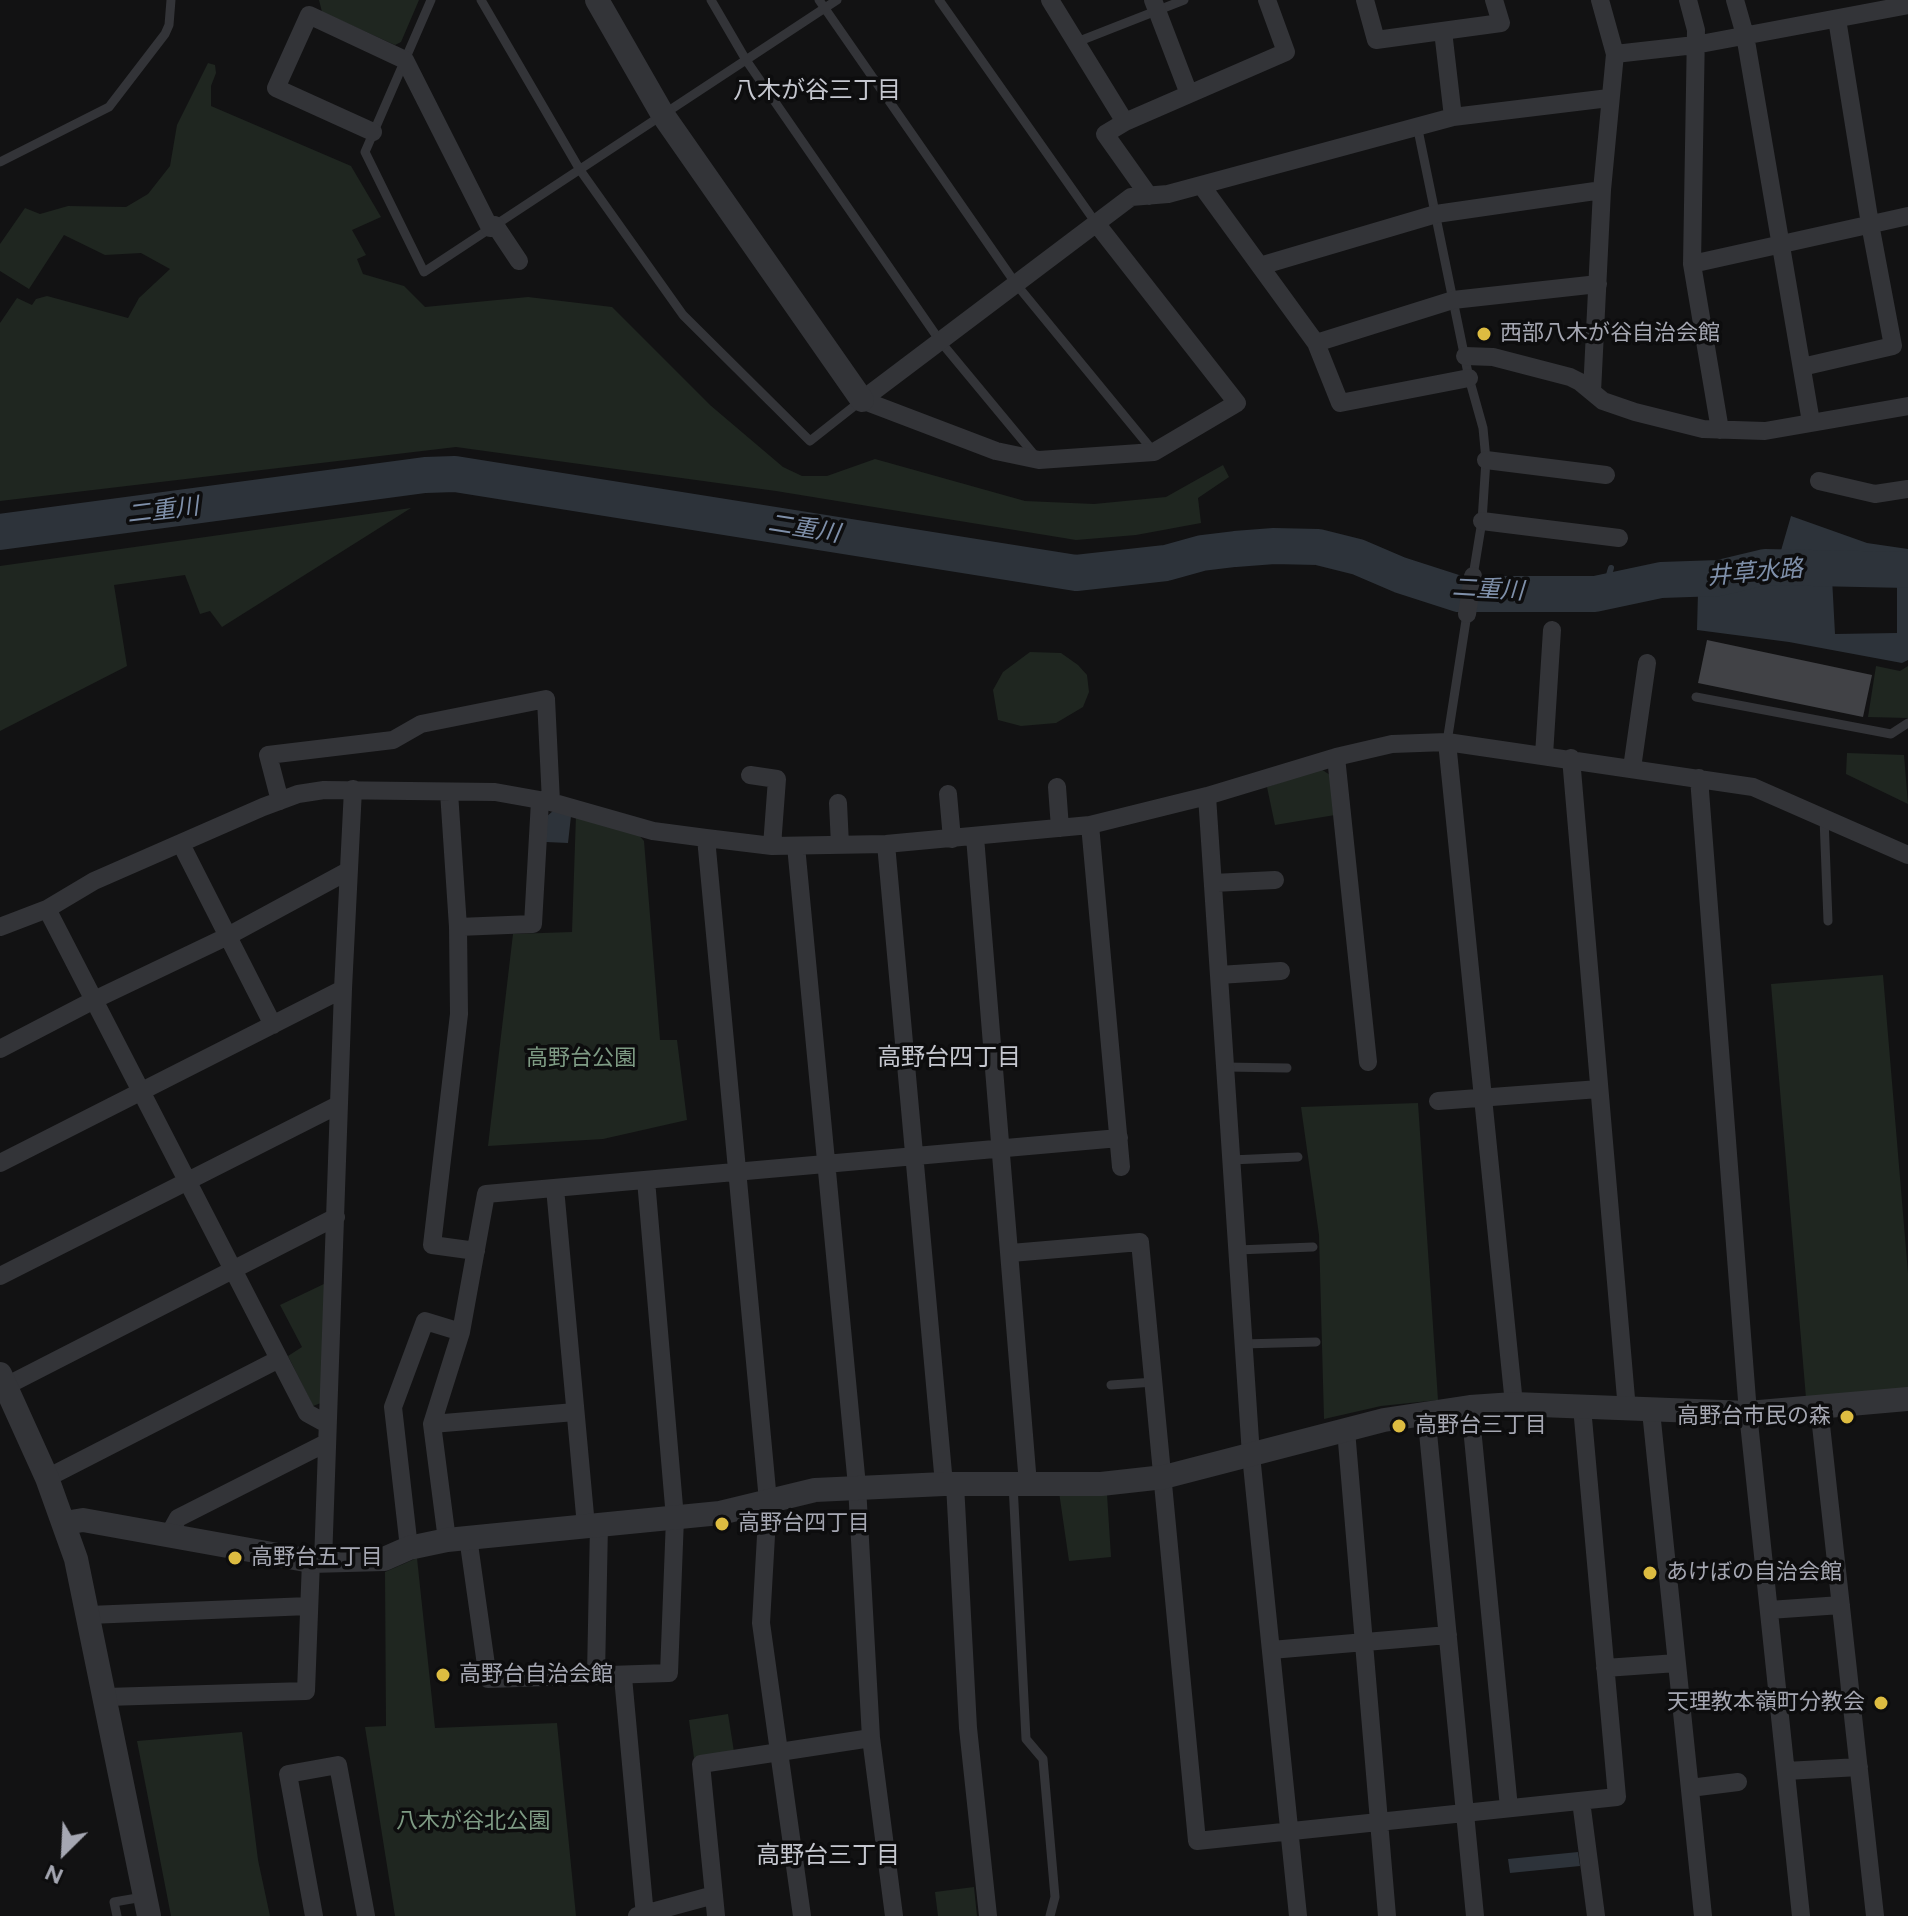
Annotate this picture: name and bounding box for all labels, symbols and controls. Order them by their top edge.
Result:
district label: 八木が谷三丁目 [733,77,901,105]
place label: 西部八木が谷自治会館 [1500,321,1720,347]
marker: 西部八木が谷自治会館 [1475,325,1493,343]
water label: 二重川 [126,492,200,530]
water label: 二重川 [766,509,842,549]
water label: 井草水路 [1706,554,1804,592]
water label: 二重川 [1451,574,1525,606]
district label: 高野台四丁目 [877,1044,1021,1072]
park label: 高野台公園 [526,1046,636,1072]
place label: 高野台市民の森 [1677,1404,1831,1430]
marker: 高野台市民の森 [1838,1408,1856,1426]
place label: 高野台三丁目 [1415,1413,1547,1439]
marker: 高野台三丁目 [1390,1417,1408,1435]
place label: 高野台四丁目 [738,1511,870,1537]
marker: 高野台四丁目 [713,1515,731,1533]
place label: 高野台五丁目 [251,1545,383,1571]
marker: 高野台五丁目 [226,1549,244,1567]
place label: あけぼの自治会館 [1666,1560,1842,1586]
marker: あけぼの自治会館 [1641,1564,1659,1582]
place label: 高野台自治会館 [459,1662,613,1688]
marker: 高野台自治会館 [434,1666,452,1684]
place label: 天理教本嶺町分教会 [1667,1690,1865,1716]
marker: 天理教本嶺町分教会 [1872,1694,1890,1712]
park label: 八木が谷北公園 [396,1809,550,1835]
north arrow [24,1812,104,1892]
district label: 高野台三丁目 [756,1842,900,1870]
text: N [41,1859,67,1890]

